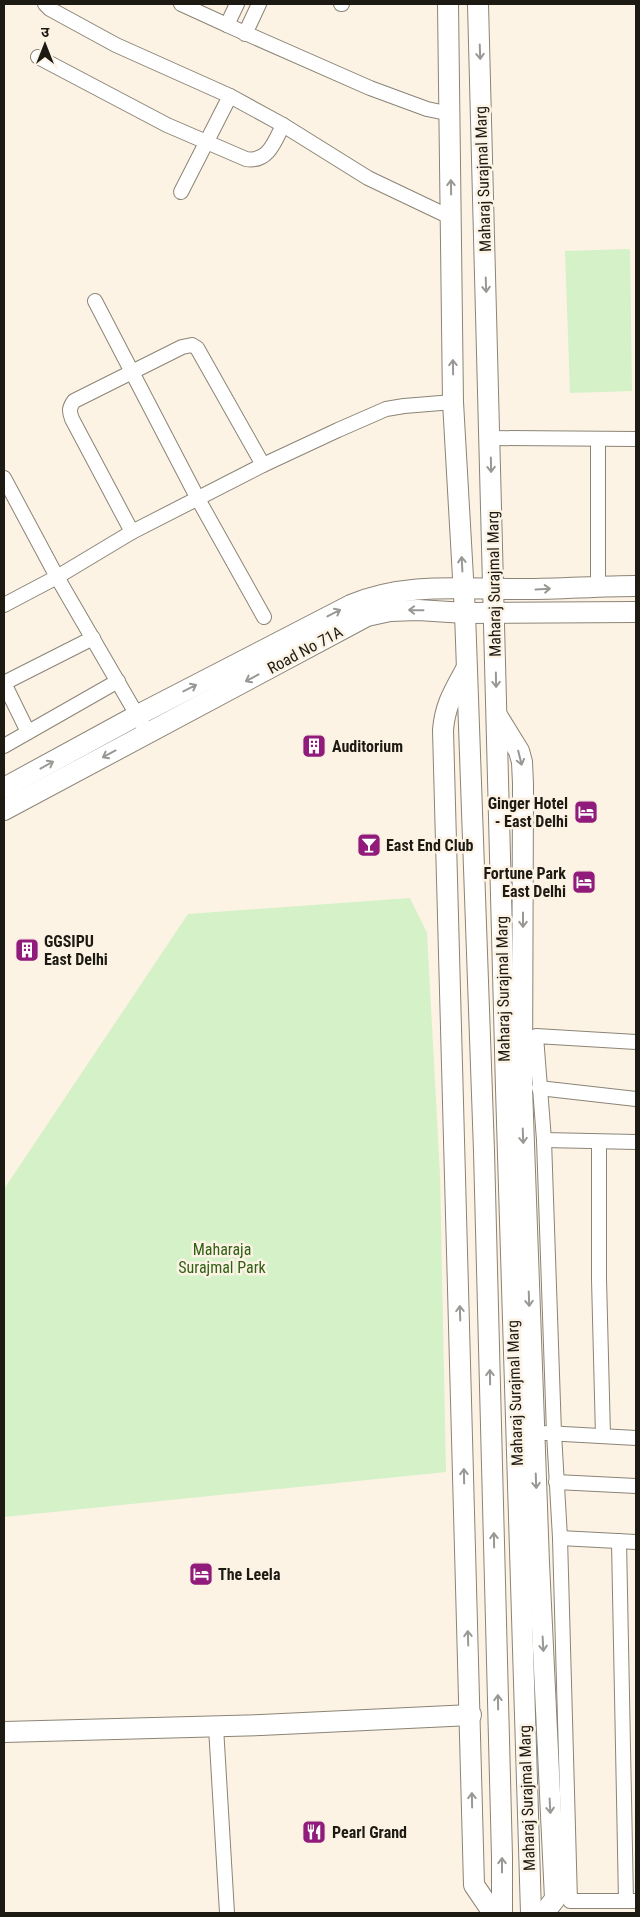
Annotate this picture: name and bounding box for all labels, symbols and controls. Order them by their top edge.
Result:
north arrow [20,20,70,70]
text: उ [41,24,50,40]
one-way arrow [475,44,485,60]
street label: Maharaj Surajmal Marg [471,106,495,252]
one-way arrow [446,179,456,196]
one-way arrow [481,276,491,293]
one-way arrow [448,359,458,376]
one-way arrow [486,456,496,473]
street label: Maharaj Surajmal Marg [483,511,505,657]
one-way arrow [457,556,466,572]
one-way arrow [535,584,551,593]
one-way arrow [408,606,424,615]
one-way arrow [326,608,341,617]
street label: Road No 71A [264,622,346,678]
one-way arrow [492,672,501,688]
one-way arrow [245,673,260,683]
one-way arrow [182,683,197,692]
building icon: Auditorium [301,733,327,759]
place label: Auditorium [332,737,403,756]
one-way arrow [516,749,526,765]
one-way arrow [102,750,117,759]
one-way arrow [39,759,53,769]
place label: Ginger Hotel - East Delhi [488,794,568,831]
hotel icon: Ginger Hotel - East Delhi [573,799,599,825]
bar icon: East End Club [356,832,382,858]
place label: East End Club [386,836,474,855]
place label: Fortune Park East Delhi [483,864,566,901]
hotel icon: Fortune Park East Delhi [571,869,597,895]
one-way arrow [518,912,528,928]
street label: Maharaj Surajmal Marg [492,916,514,1062]
place label: GGSIPU East Delhi [44,932,108,969]
building icon: GGSIPU East Delhi [14,937,40,963]
one-way arrow [519,1128,528,1144]
park label: Maharaja Surajmal Park [178,1240,267,1277]
one-way arrow [525,1291,534,1307]
one-way arrow [455,1305,464,1321]
street label: Maharaj Surajmal Marg [503,1320,527,1466]
one-way arrow [485,1369,494,1385]
one-way arrow [459,1468,469,1484]
one-way arrow [531,1473,540,1489]
one-way arrow [489,1532,499,1548]
hotel icon: The Leela [188,1561,214,1587]
place label: The Leela [218,1565,281,1584]
one-way arrow [464,1630,473,1646]
one-way arrow [538,1635,547,1651]
one-way arrow [493,1694,503,1710]
street label: Maharaj Surajmal Marg [515,1725,539,1871]
one-way arrow [467,1793,477,1809]
one-way arrow [546,1798,555,1814]
restaurant icon: Pearl Grand [301,1819,327,1845]
place label: Pearl Grand [332,1823,407,1842]
one-way arrow [497,1857,507,1873]

